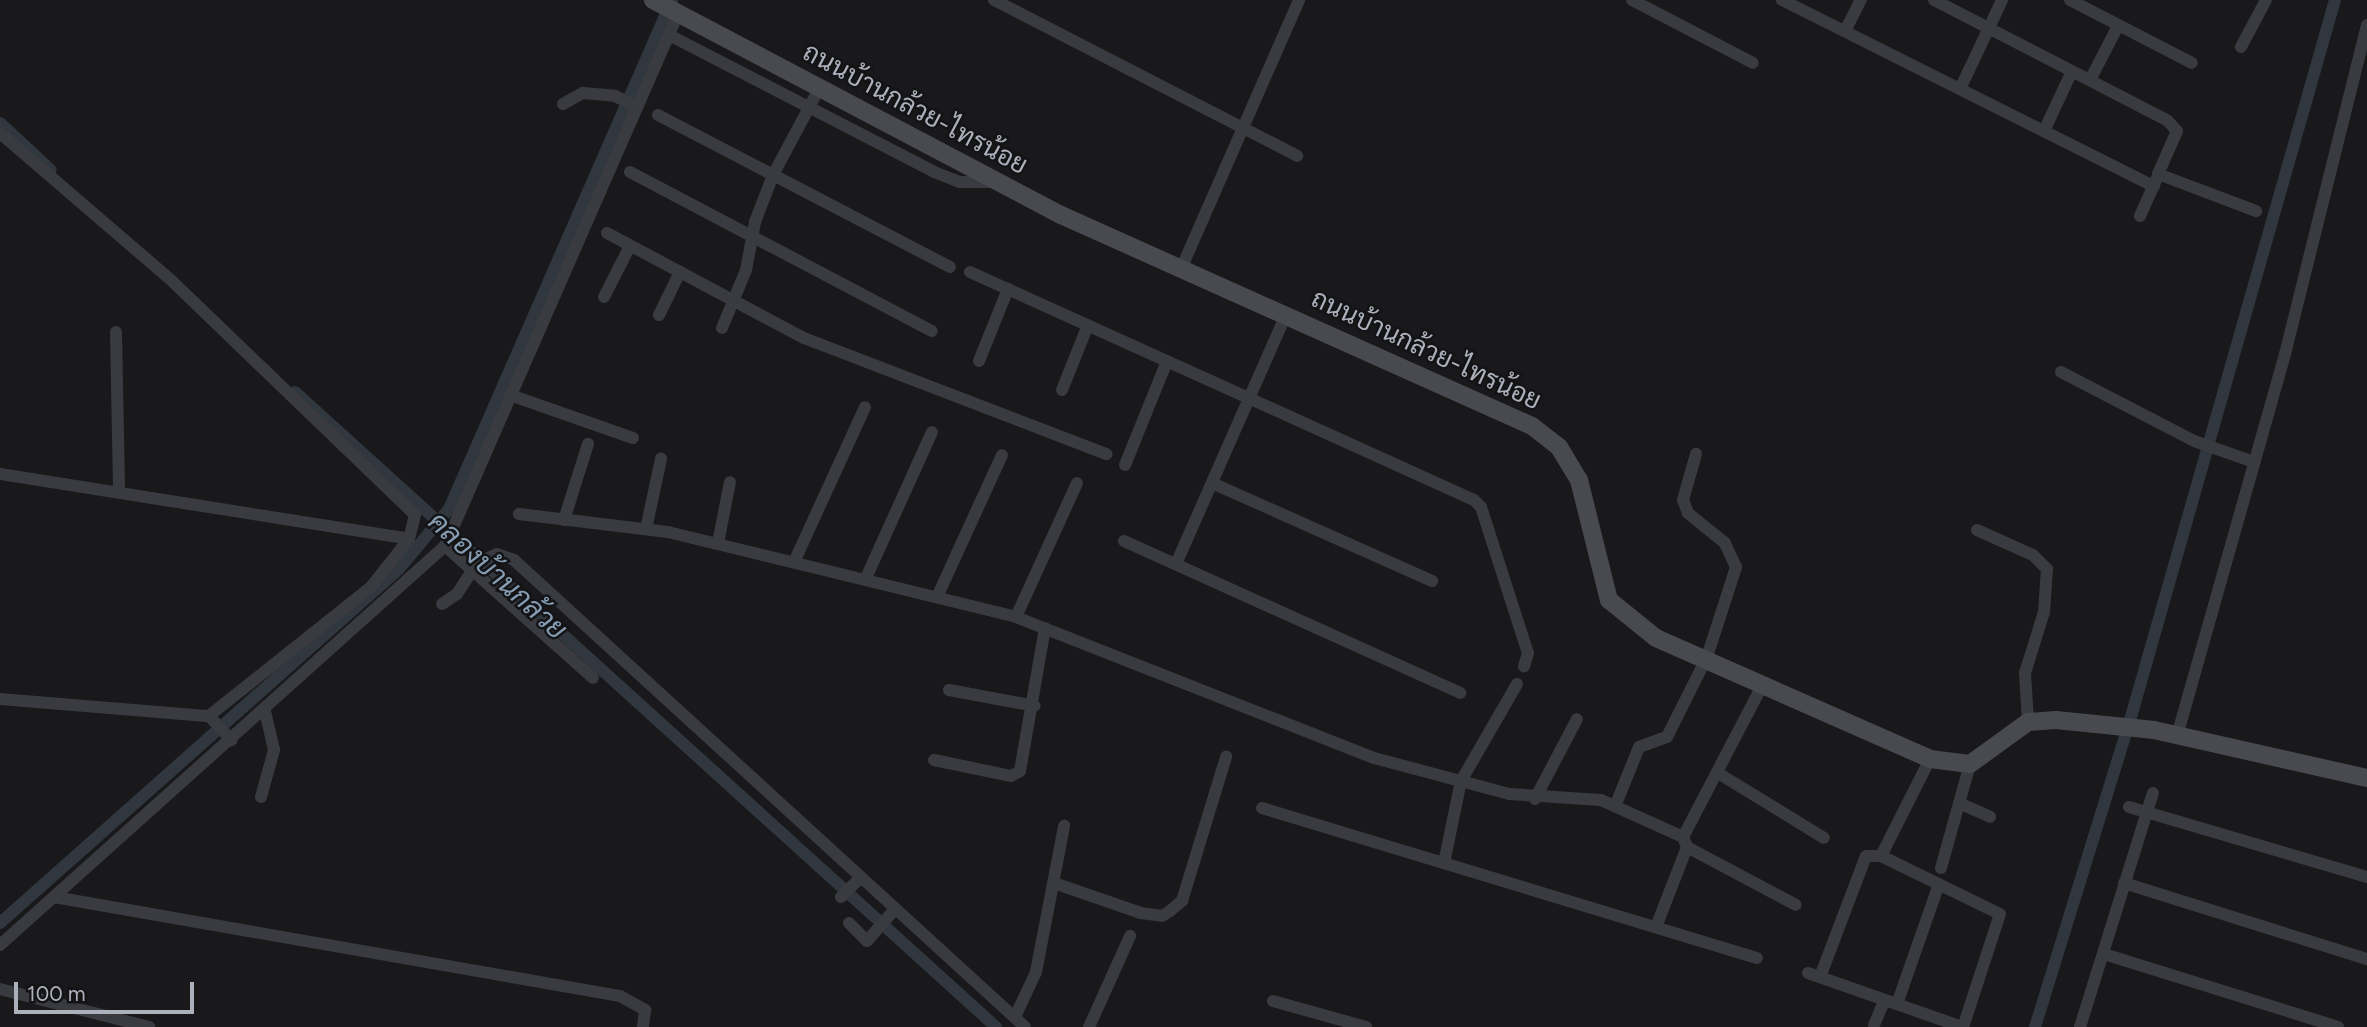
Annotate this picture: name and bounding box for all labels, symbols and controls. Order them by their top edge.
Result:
street label: ถนนบ้านกล้วย-ไทรน้อย [797,37,1033,181]
street label: ถนนบ้านกล้วย-ไทรน้อย [1306,283,1546,417]
water label: คลองบ้านกล้วย [422,504,574,646]
scale bar [18,968,198,1012]
text: 100 m [27,981,86,1006]

